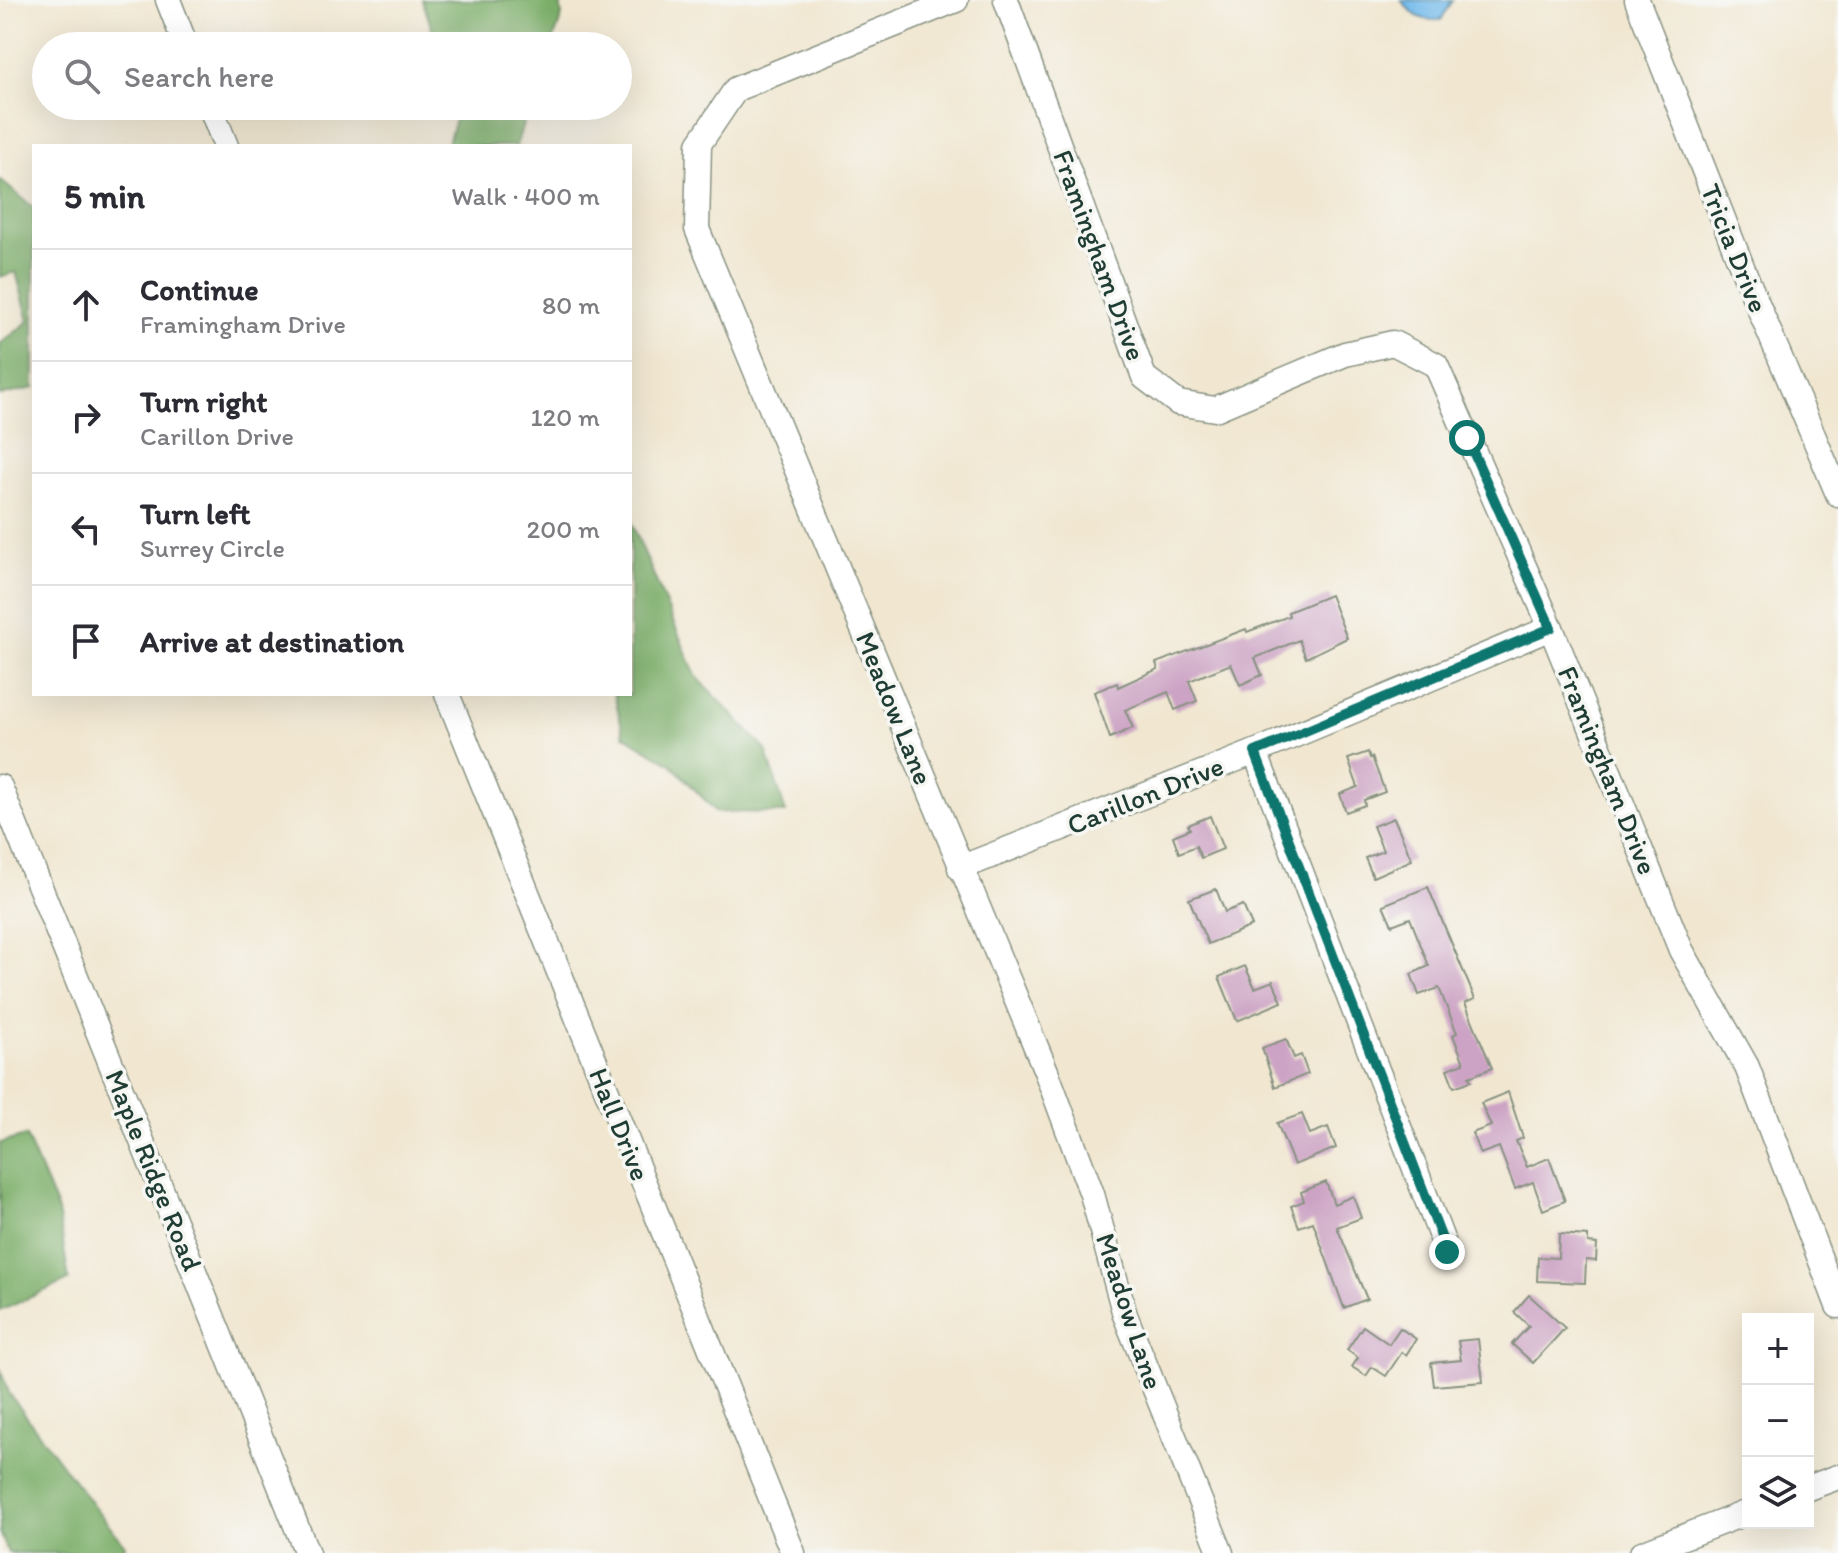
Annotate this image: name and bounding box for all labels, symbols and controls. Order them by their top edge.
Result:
search box [32,32,632,120]
icon: search [60,54,104,98]
text: Search here [124,58,274,95]
street label: Framingham Drive [1046,145,1154,365]
text: 5 min [64,176,145,217]
street label: Tricia Drive [1694,179,1776,317]
text: Walk · 400 m [451,180,600,212]
text: Continue [140,271,259,308]
icon: ahead [64,283,108,327]
text: 80 m [542,289,600,321]
text: Framingham Drive [140,308,346,340]
text: Turn right [140,383,268,420]
icon: right [64,395,108,439]
text: 120 m [531,401,600,433]
text: Carillon Drive [140,420,294,452]
route start [1449,420,1485,456]
text: Turn left [140,495,251,532]
icon: left [64,507,108,551]
text: 200 m [527,513,600,545]
text: Surrey Circle [140,532,285,564]
icon: arrive [64,619,108,663]
text: Arrive at destination [140,623,404,660]
street label: Meadow Lane [849,626,941,790]
street label: Framingham Drive [1551,661,1665,879]
street label: Carillon Drive [1062,748,1228,842]
street label: Hall Drive [582,1063,658,1185]
street label: Maple Ridge Road [98,1065,210,1275]
street label: Meadow Lane [1089,1229,1171,1393]
route end [1429,1234,1465,1270]
map controls [1742,1313,1814,1529]
button: + [1742,1313,1814,1385]
button: − [1742,1385,1814,1457]
button: layers [1742,1457,1814,1529]

